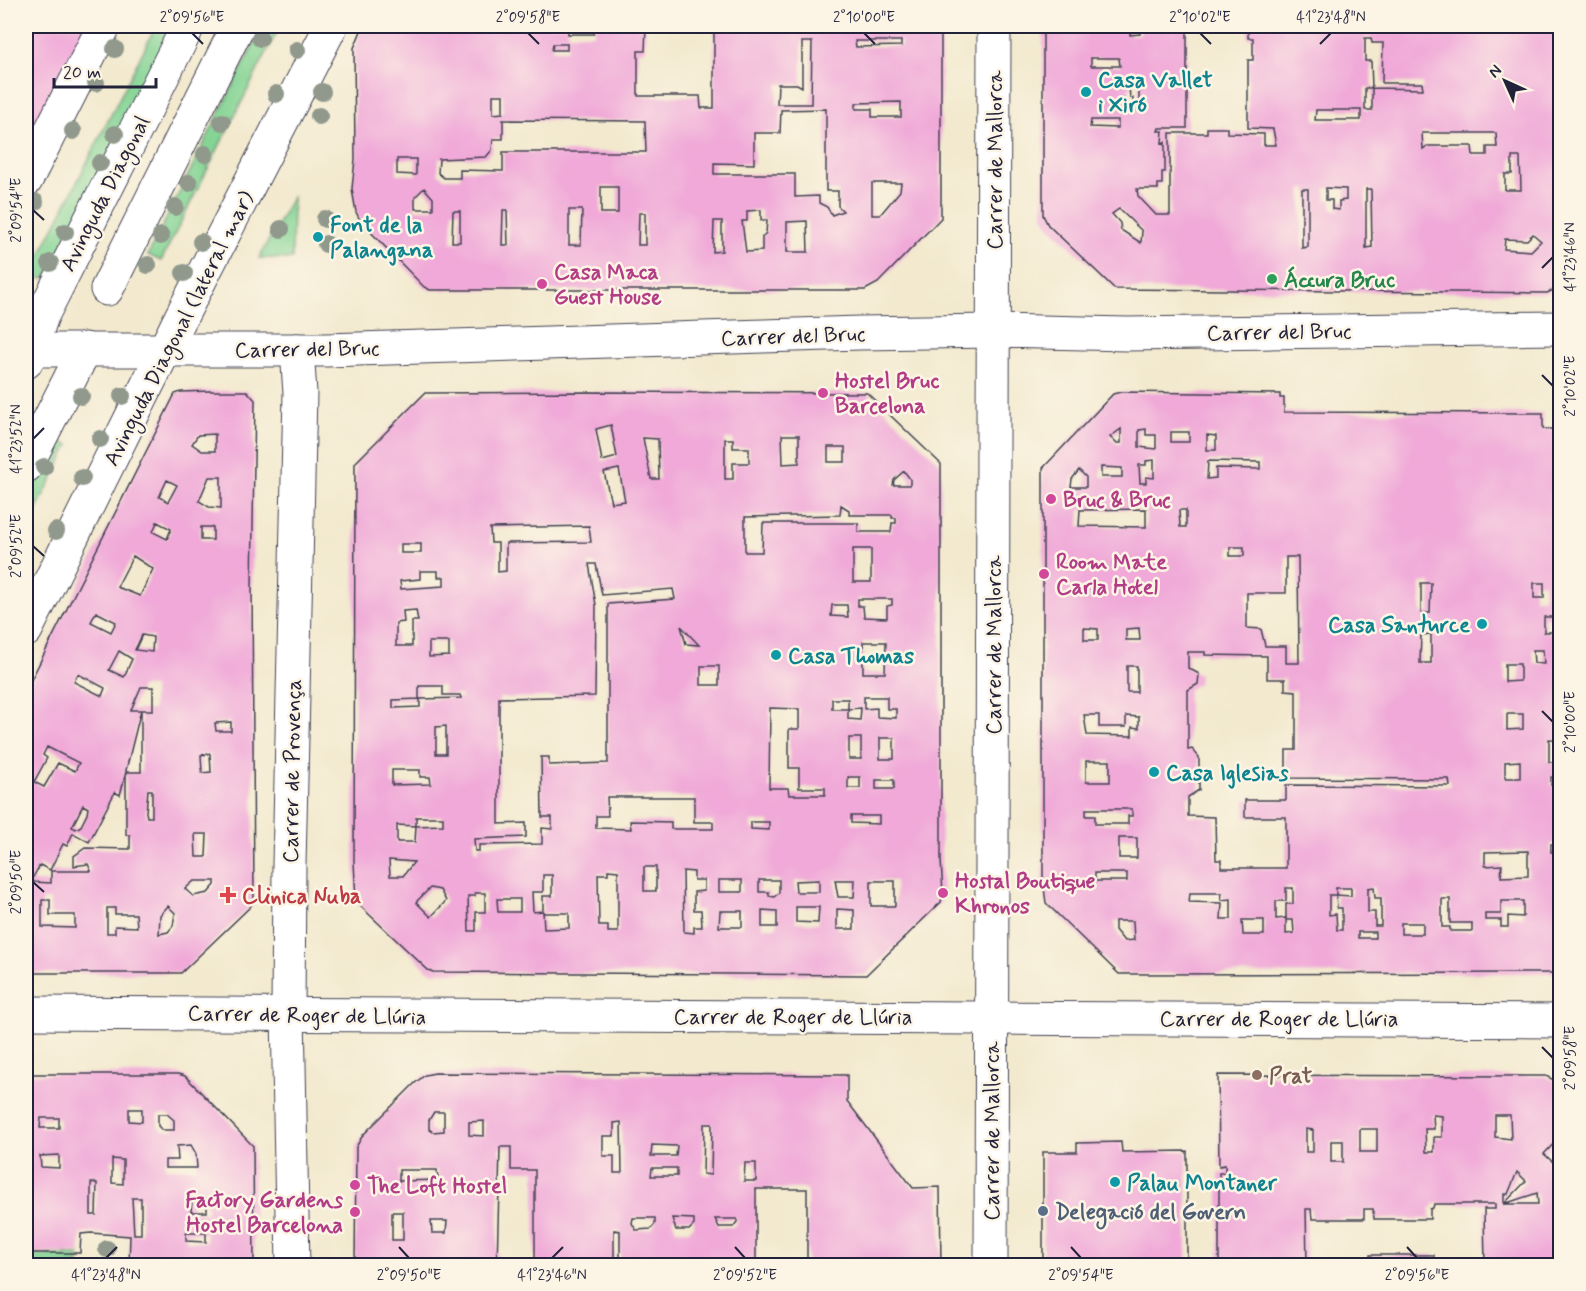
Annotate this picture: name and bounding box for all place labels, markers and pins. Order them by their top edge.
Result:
place label: Casa Vallet i Xiró [1098,67,1213,120]
marker: Casa Vallet i Xiró [1079,85,1093,99]
place label: Font de la Palangana [330,212,433,266]
marker: Font de la Palangana [311,230,325,244]
place label: Casa Maca Guest House [554,259,662,312]
place label: Áccura Bruc [1284,266,1395,295]
marker: Áccura Bruc [1265,272,1279,286]
marker: Casa Maca Guest House [535,277,549,291]
place label: Hostel Bruc Barcelona [835,368,939,421]
marker: Hostel Bruc Barcelona [816,386,830,400]
place label: Bruc & Bruc [1063,487,1171,515]
marker: Bruc & Bruc [1044,492,1058,506]
place label: Room Mate Carla Hotel [1056,549,1167,602]
marker: Room Mate Carla Hotel [1037,567,1051,581]
place label: Casa Santurce [1328,612,1470,640]
marker: Casa Santurce [1475,617,1489,631]
place label: Casa Thomas [788,643,914,671]
marker: Casa Thomas [769,648,783,662]
place label: Casa Iglesias [1166,760,1289,789]
marker: Casa Iglesias [1147,765,1161,779]
place label: Hostal Boutique Khronos [955,868,1095,921]
place label: Clinica Nuba [242,883,361,911]
marker: Clinica Nuba [219,886,237,904]
marker: Hostal Boutique Khronos [936,886,950,900]
place label: Prat [1269,1063,1313,1091]
marker: Prat [1250,1068,1264,1082]
place label: Palau Montaner [1127,1170,1278,1198]
place label: The Loft Hostel [367,1173,507,1201]
marker: Palau Montaner [1108,1175,1122,1189]
marker: The Loft Hostel [348,1178,362,1192]
place label: Factory Gardens Hostel Barcelona [185,1187,343,1240]
place label: Delegació del Govern [1055,1199,1246,1230]
marker: Delegació del Govern [1036,1204,1050,1218]
marker: Factory Gardens Hostel Barcelona [348,1205,362,1219]

